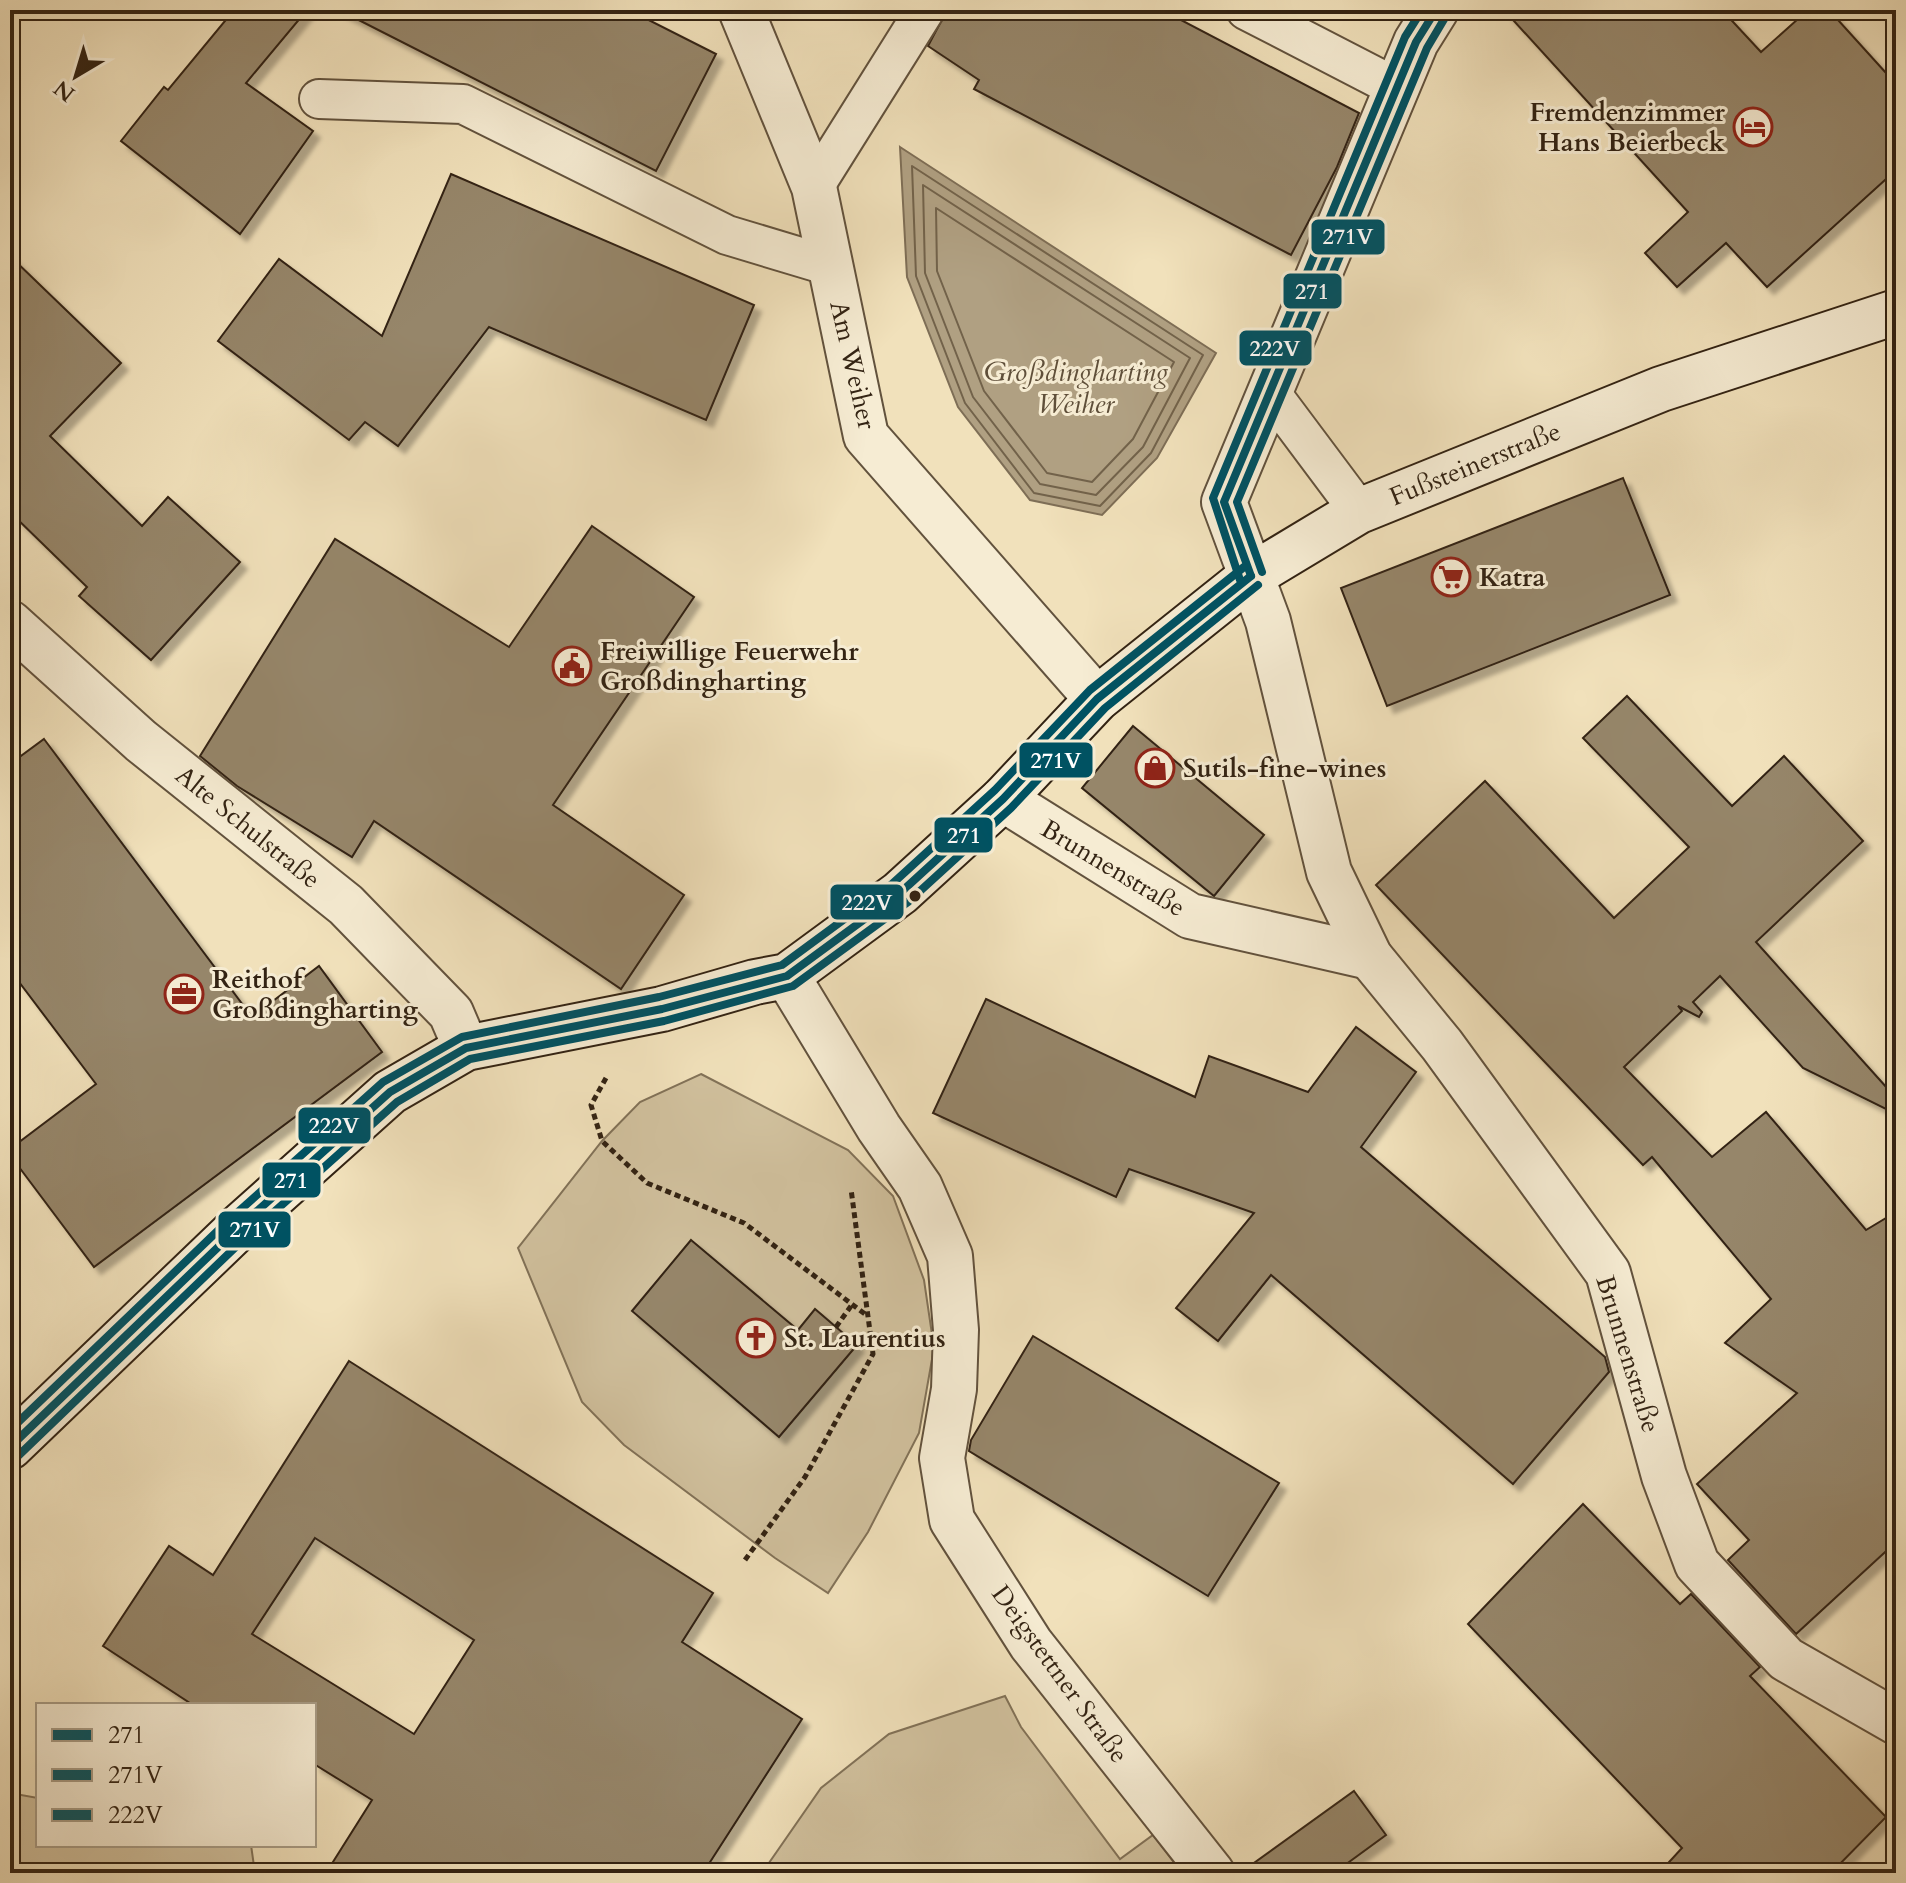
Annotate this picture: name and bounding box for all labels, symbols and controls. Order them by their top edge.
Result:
north arrow [36,36,116,116]
text: N [48,73,81,109]
place label: Fremdenzimmer Hans Beierbeck [1529,95,1726,160]
hotel icon: Fremdenzimmer Hans Beierbeck [1732,106,1774,148]
line badge: 271V [1310,218,1386,256]
text: 271V [1323,222,1374,252]
line badge: 271 [1282,272,1343,310]
text: 271 [1295,277,1329,307]
street label: Am Weiher [821,297,885,433]
line badge: 222V [1238,329,1313,367]
text: 222V [1250,334,1301,364]
water label: Großdingharting Weiher [984,353,1169,423]
street label: Fußsteinerstraße [1384,414,1566,514]
supermarket icon: Katra [1430,556,1472,598]
place label: Katra [1479,560,1545,595]
place label: Freiwillige Feuerwehr Großdingharting [600,634,859,699]
public building icon: Freiwillige Feuerwehr Großdingharting [551,645,593,687]
line badge: 271V [1018,741,1094,779]
text: 271V [1031,746,1082,776]
shop icon: Sutils-fine-wines [1134,747,1176,789]
place label: Sutils-fine-wines [1183,751,1386,786]
street label: Alte Schulstraße [168,758,328,896]
street label: Brunnenstraße [1034,811,1192,925]
line badge: 271 [933,816,994,854]
text: 271 [947,821,981,851]
line badge: 222V [829,883,905,921]
text: 222V [842,888,893,918]
unlabelled marker [907,888,923,904]
place label: Reithof Großdingharting [212,962,418,1027]
office icon: Reithof Großdingharting [163,973,205,1015]
line badge: 222V [297,1106,372,1145]
text: 222V [309,1111,360,1141]
line badge: 271 [261,1161,322,1199]
text: 271 [274,1166,308,1196]
line badge: 271V [217,1210,292,1249]
text: 271V [230,1215,281,1245]
street label: Brunnenstraße [1588,1271,1668,1437]
church icon: St. Laurentius [735,1317,777,1359]
place label: St. Laurentius [784,1321,946,1356]
street label: Deigstettner Straße [983,1578,1137,1770]
legend [36,1703,316,1847]
text: 271 [108,1719,145,1752]
text: 271V [108,1759,163,1792]
text: 222V [108,1799,163,1832]

